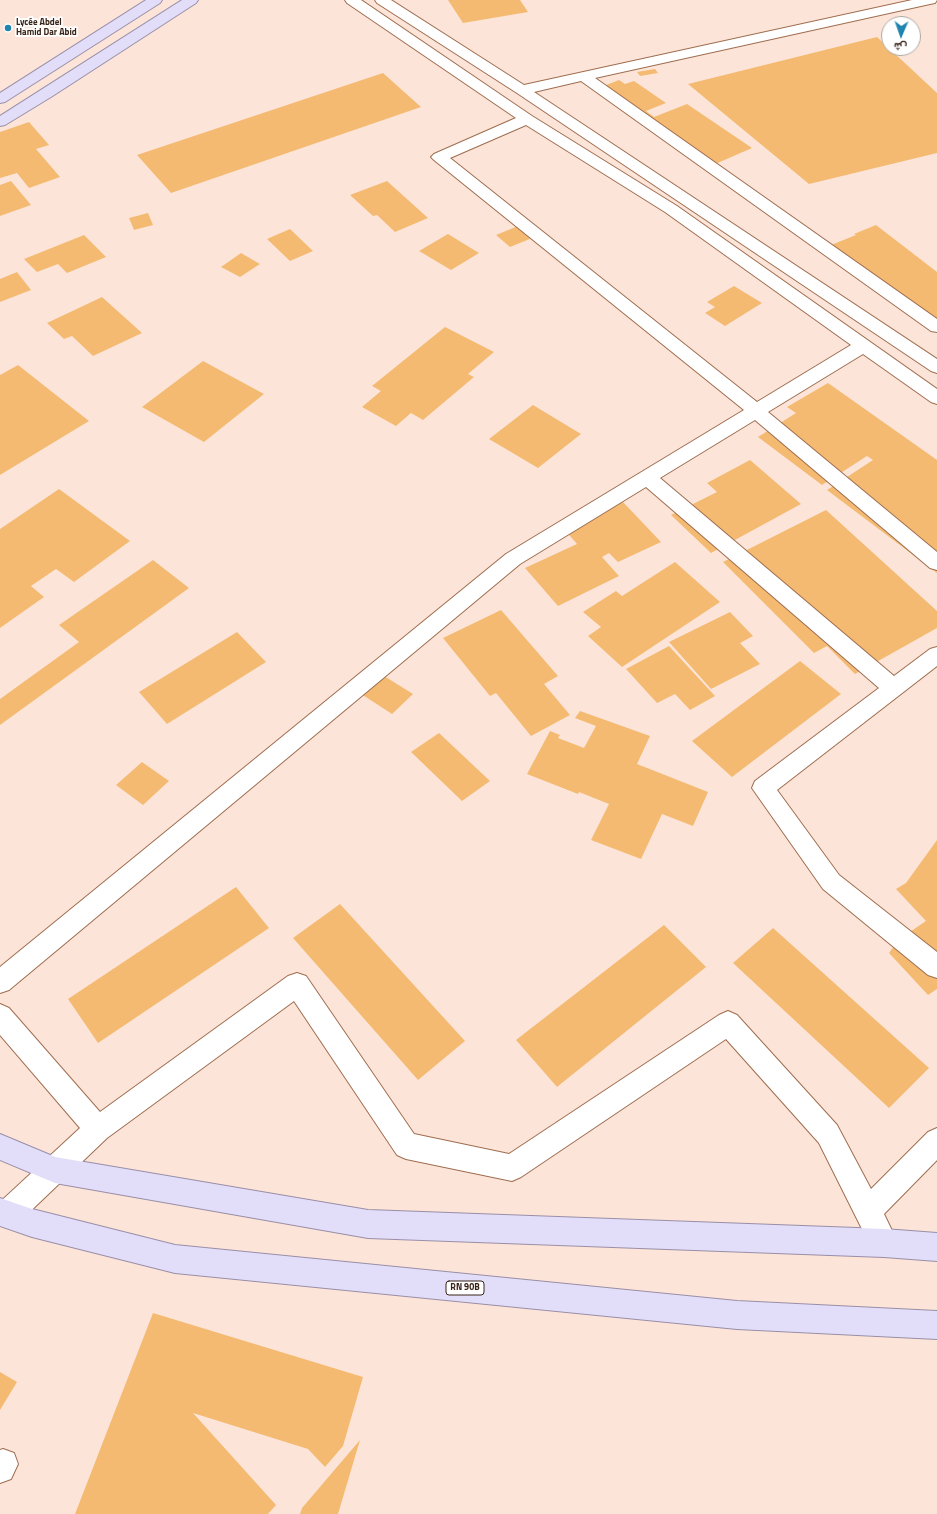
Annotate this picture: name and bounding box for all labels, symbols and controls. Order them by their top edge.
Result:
north arrow [881,16,921,56]
place label: Lycée Abdel Hamid Dar Abid [16,18,77,39]
marker: Lycée Abdel Hamid Dar Abid [3,23,13,33]
text: ش [894,39,908,55]
road number: RN 90B [446,1281,484,1295]

